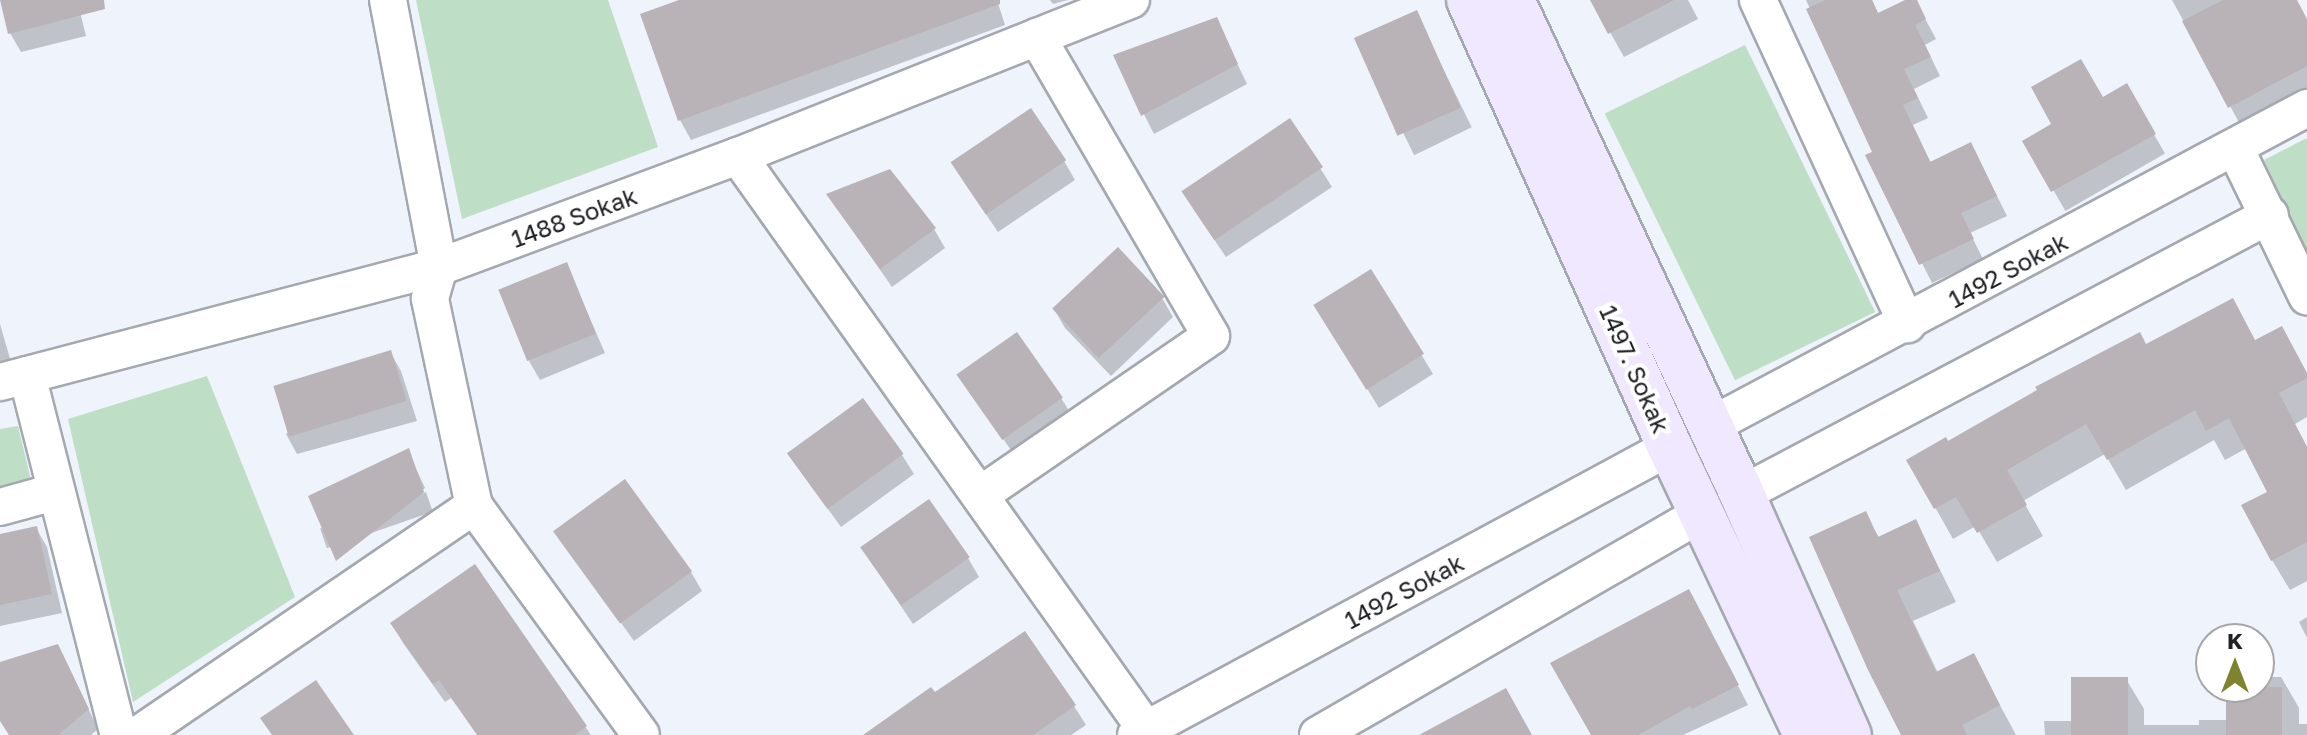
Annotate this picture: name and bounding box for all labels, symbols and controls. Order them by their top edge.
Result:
street label: 1488 Sokak [507,181,641,253]
street label: 1492 Sokak [1943,227,2073,313]
street label: 1497. Sokak [1594,301,1676,437]
street label: 1492 Sokak [1339,548,1469,634]
north arrow [2195,623,2275,703]
text: K [2227,627,2243,654]

